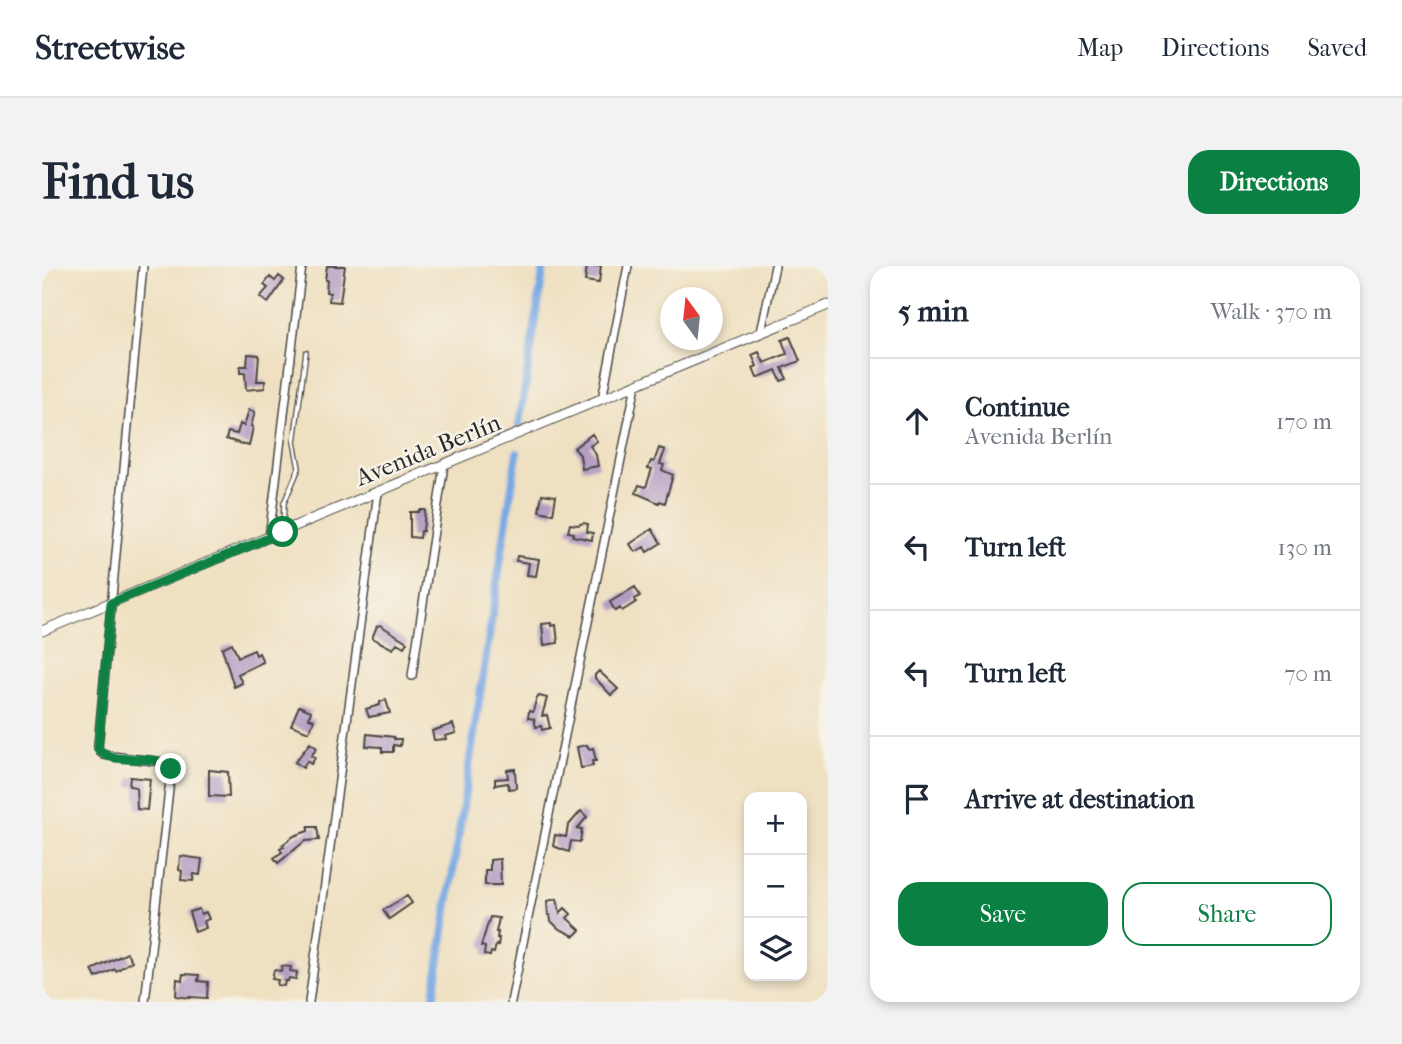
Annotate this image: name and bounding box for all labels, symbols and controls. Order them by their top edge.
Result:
text: Streetwise [35,29,185,68]
text: Map [1077,34,1123,62]
text: Directions [1161,34,1269,62]
text: Saved [1307,34,1367,62]
button: Directions [1188,150,1360,214]
text: Find us [42,153,194,211]
north arrow [660,287,723,350]
text: 5 min [898,294,969,329]
text: Walk · 370 m [1210,298,1332,325]
text: Continue [965,392,1070,423]
icon: ahead [898,402,936,440]
street label: Avenida Berlín [351,408,505,492]
text: 170 m [1276,408,1332,435]
text: Avenida Berlín [965,423,1112,450]
route start [267,516,298,547]
icon: left [898,528,936,566]
text: Turn left [965,532,1066,563]
text: 130 m [1278,534,1332,561]
icon: left [898,654,936,692]
text: Turn left [965,658,1066,689]
text: 70 m [1284,660,1332,687]
route end [155,753,186,784]
icon: arrive [898,780,936,818]
text: Arrive at destination [965,784,1195,815]
map controls [744,792,807,981]
button: + [744,792,807,855]
button: − [744,855,807,918]
button: Save [898,882,1108,946]
button: Share [1122,882,1332,946]
button: layers [744,918,807,981]

